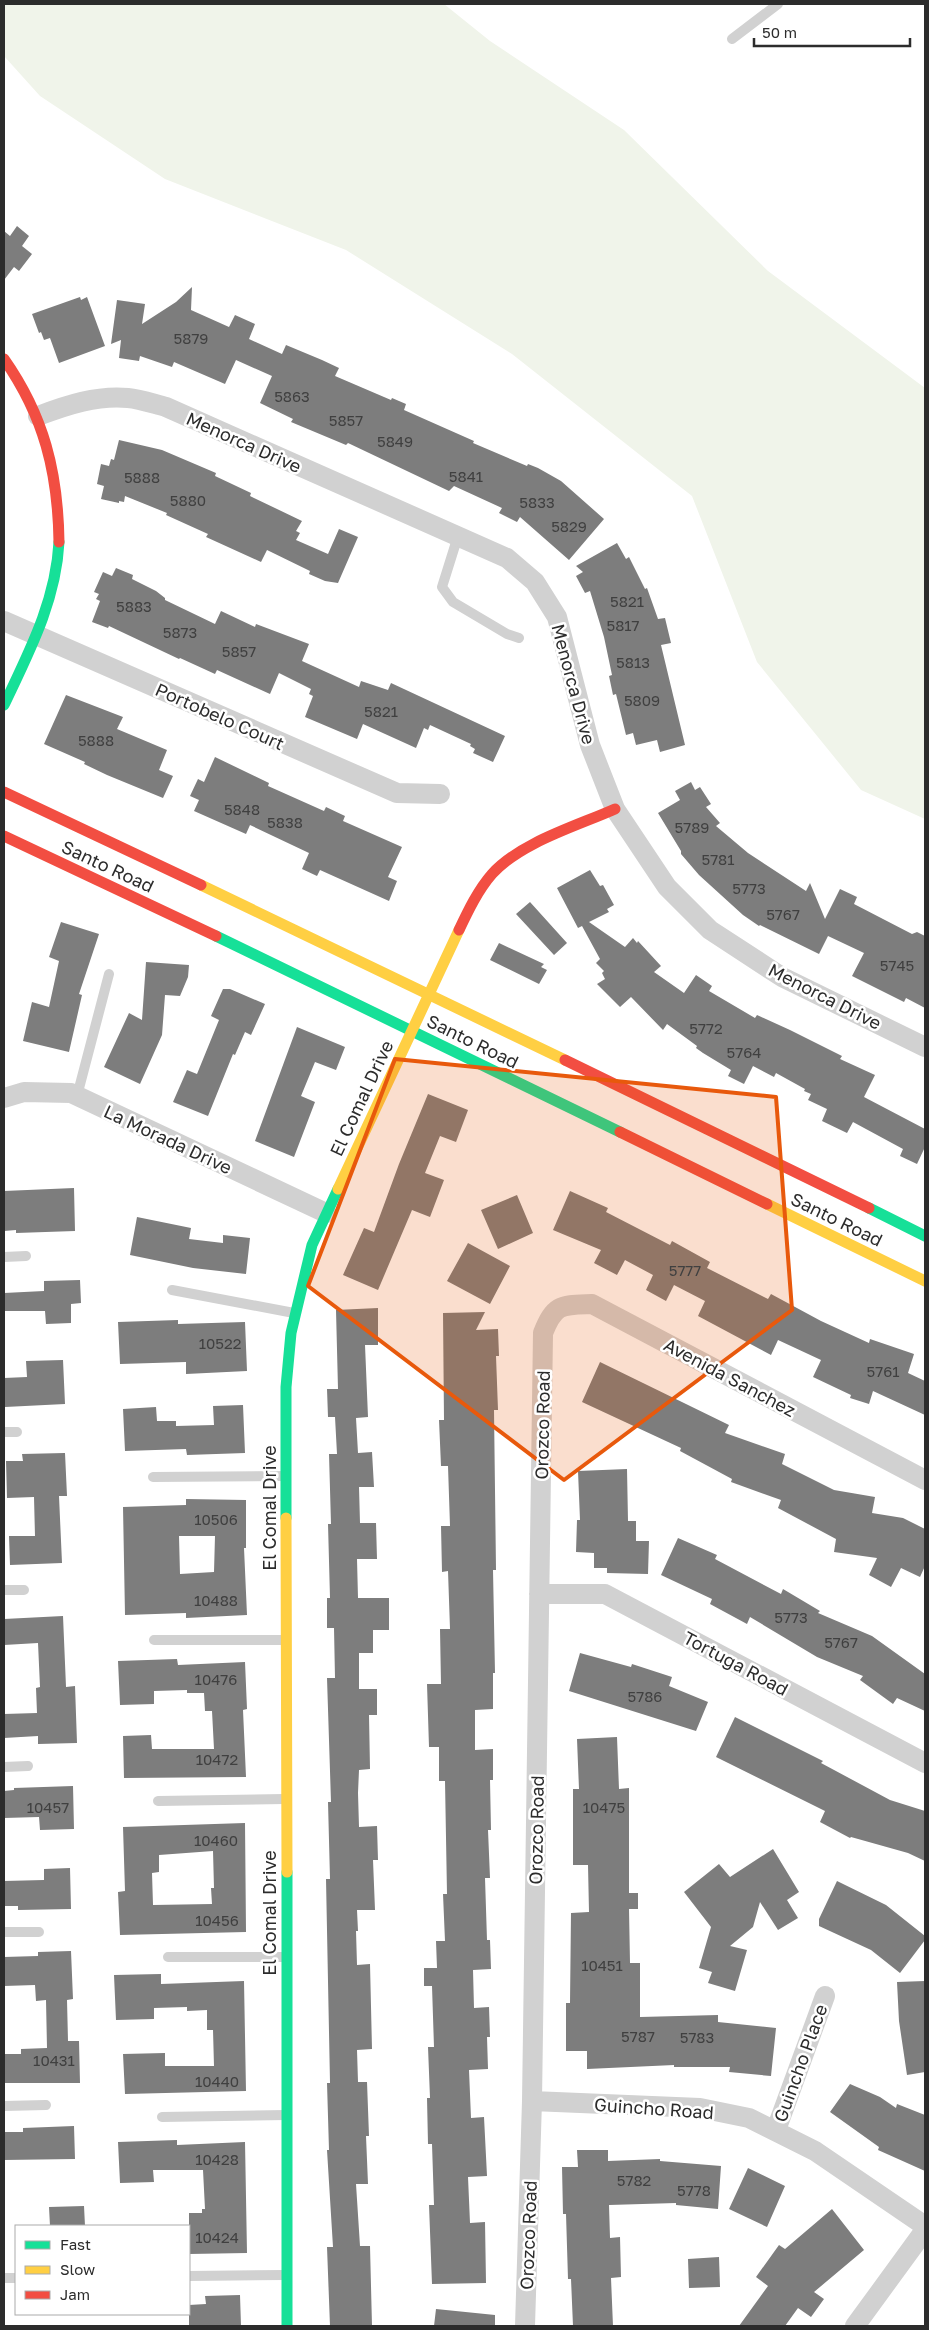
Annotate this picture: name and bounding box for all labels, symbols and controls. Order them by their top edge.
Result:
scale bar [754,15,910,47]
text: 50 m [762,23,797,41]
house number: 5879 [174,329,208,347]
house number: 5863 [274,387,310,405]
street label: Menorca Drive [183,407,305,477]
house number: 5857 [329,411,363,429]
house number: 5849 [377,432,413,450]
house number: 5841 [449,467,483,485]
house number: 5888 [124,468,160,486]
house number: 5880 [170,491,206,509]
house number: 5833 [519,493,555,511]
house number: 5829 [551,517,587,535]
house number: 5821 [610,592,644,610]
house number: 5883 [116,597,152,615]
house number: 5817 [606,616,640,634]
street label: Menorca Drive [547,621,601,747]
house number: 5873 [163,623,197,641]
house number: 5857 [222,642,256,660]
house number: 5813 [616,653,650,671]
street label: Portobelo Court [152,678,288,754]
house number: 5809 [624,691,660,709]
house number: 5821 [364,702,398,720]
house number: 5888 [78,731,114,749]
house number: 5848 [224,800,260,818]
house number: 5838 [267,813,303,831]
house number: 5789 [675,818,709,836]
street label: Santo Road [58,835,158,897]
house number: 5781 [701,850,735,868]
house number: 5773 [732,879,766,897]
house number: 5767 [766,905,800,923]
house number: 5745 [880,956,914,974]
street label: Menorca Drive [765,958,885,1034]
street label: Santo Road [424,1009,522,1073]
house number: 5772 [689,1019,723,1037]
street label: El Comal Drive [325,1037,397,1159]
house number: 5764 [727,1043,761,1061]
street label: La Morada Drive [100,1100,236,1178]
street label: Santo Road [788,1187,886,1251]
house number: 5777 [669,1261,701,1279]
street label: Avenida Sanchez [660,1333,800,1421]
house number: 10522 [199,1334,241,1352]
house number: 5761 [866,1362,900,1380]
street label: Orozco Road [530,1370,554,1480]
street label: El Comal Drive [258,1445,280,1571]
house number: 10506 [194,1510,238,1528]
house number: 10488 [194,1591,238,1609]
house number: 5773 [774,1608,808,1626]
street label: Tortuga Road [680,1626,792,1700]
house number: 5767 [824,1633,858,1651]
house number: 10476 [195,1670,237,1688]
house number: 5786 [628,1687,662,1705]
house number: 10472 [196,1750,238,1768]
street label: Orozco Road [524,1775,548,1885]
house number: 10457 [27,1798,69,1816]
house number: 10475 [583,1798,625,1816]
house number: 10460 [194,1831,238,1849]
street label: El Comal Drive [258,1850,280,1976]
house number: 10456 [195,1911,239,1929]
house number: 10451 [581,1956,623,1974]
street label: Guincho Place [769,2001,831,2125]
house number: 5787 [621,2027,655,2045]
house number: 5783 [680,2028,714,2046]
house number: 10431 [33,2051,75,2069]
house number: 10440 [195,2072,239,2090]
street label: Guincho Road [593,2093,715,2123]
house number: 10428 [195,2150,239,2168]
house number: 5782 [617,2171,651,2189]
street label: Orozco Road [515,2180,541,2290]
house number: 5778 [677,2181,711,2199]
legend [15,2225,190,2315]
house number: 10424 [195,2228,239,2246]
text: Fast [60,2235,91,2253]
text: Slow [60,2260,95,2278]
text: Jam [60,2285,90,2303]

